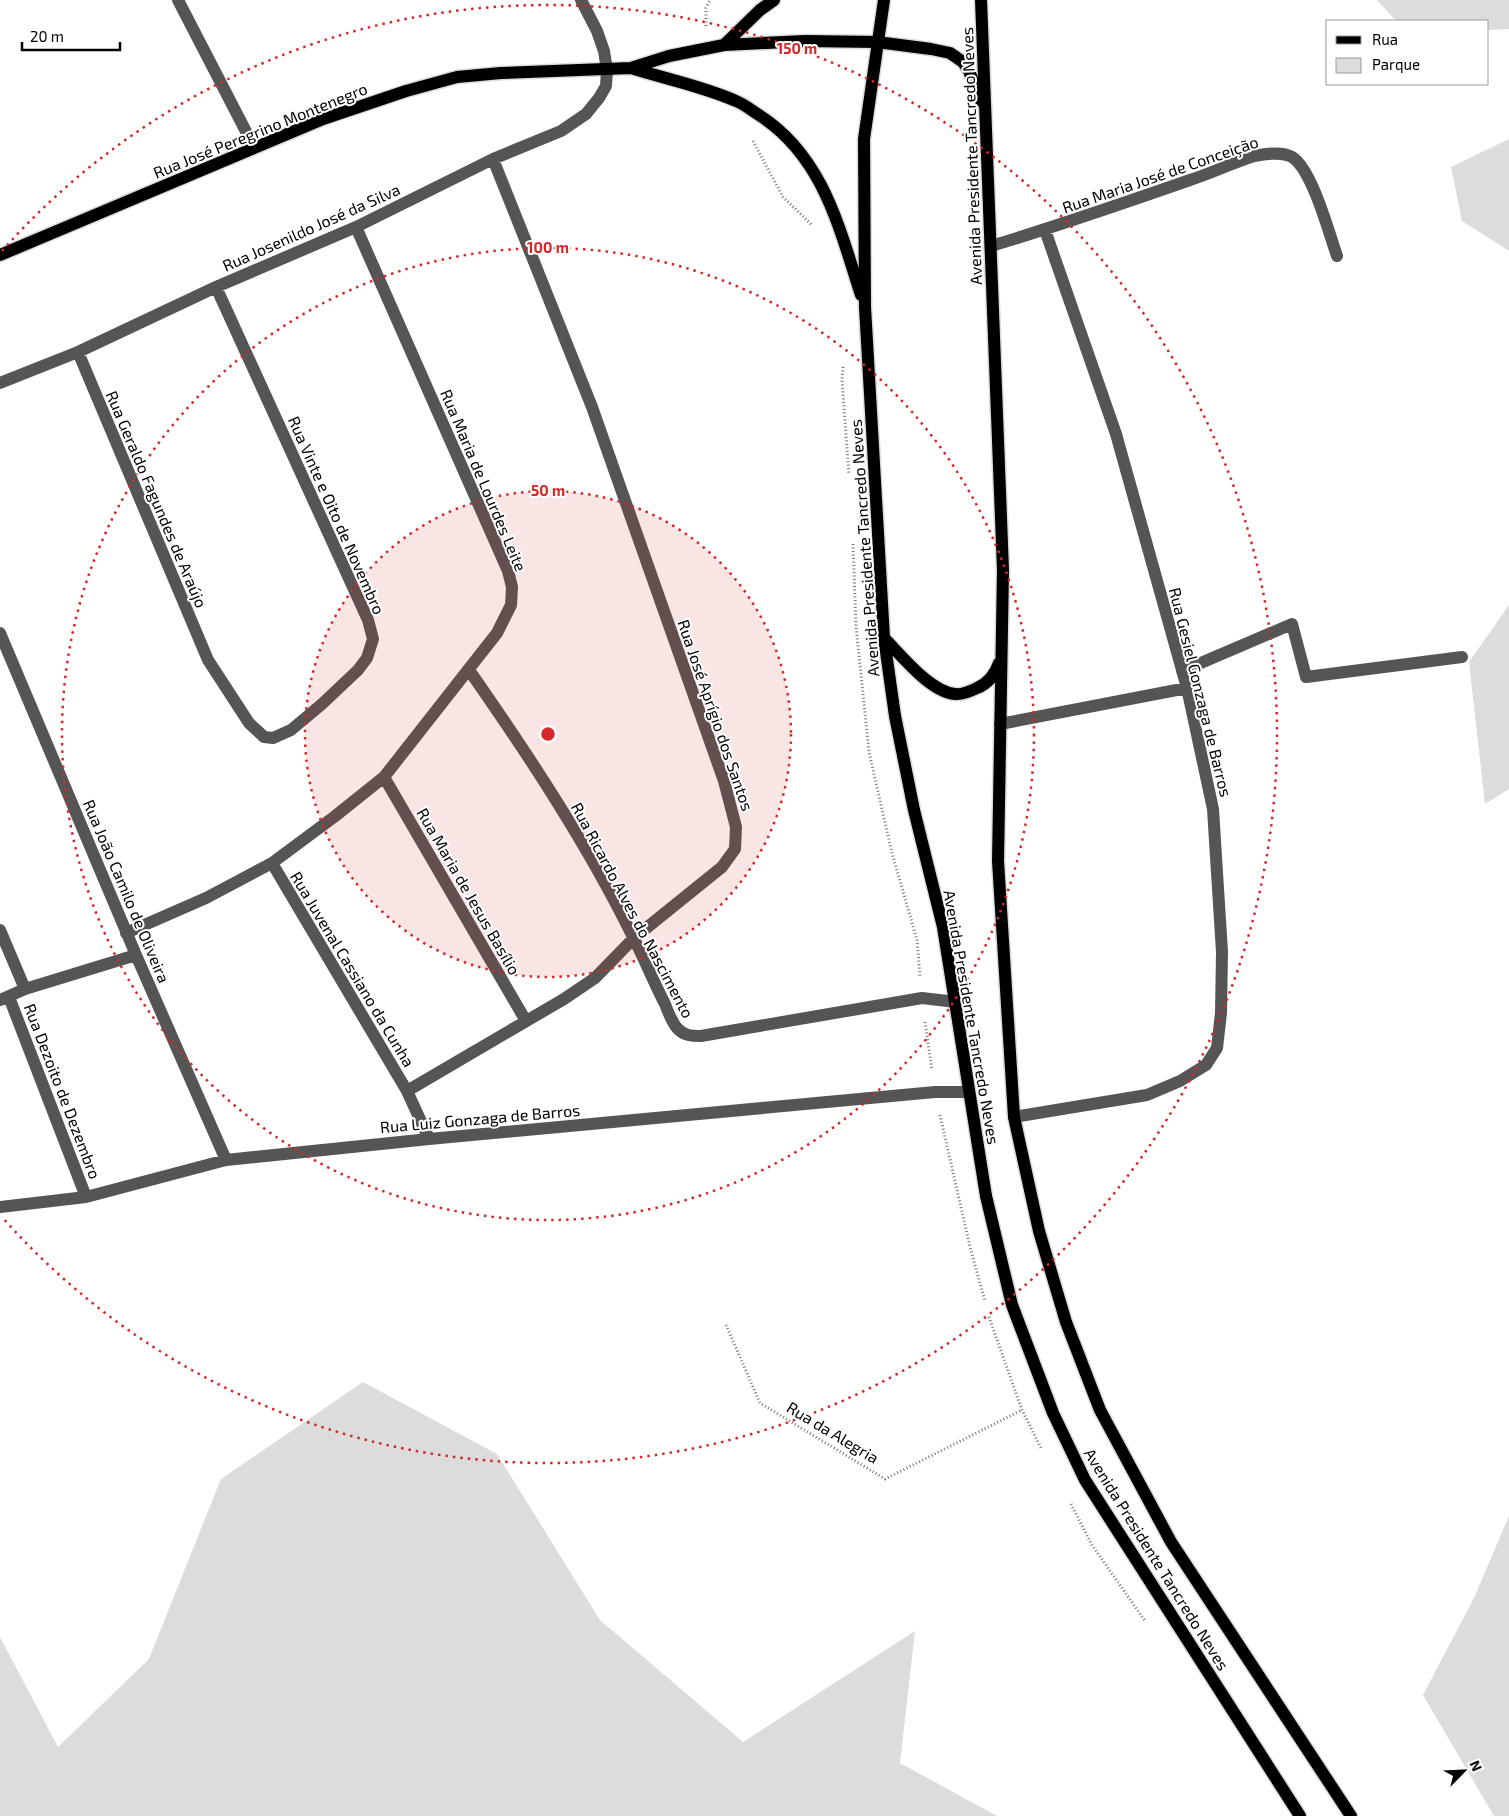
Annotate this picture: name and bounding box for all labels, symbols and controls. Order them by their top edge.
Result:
scale bar [22,20,120,52]
legend [1326,20,1489,85]
text: 20 m [30,27,64,45]
street label: Avenida Presidente Tancredo Neves [957,27,985,285]
text: Rua [1372,30,1398,48]
text: 150 m [777,39,817,57]
text: Parque [1372,55,1420,73]
street label: Rua José Peregrino Montenegro [150,78,370,182]
street label: Rua Maria José de Conceição [1059,131,1261,217]
street label: Rua Josenildo José da Silva [219,179,403,275]
text: 100 m [527,238,569,256]
street label: Rua Maria de Lourdes Leite [437,386,531,574]
street label: Rua Geraldo Fagundes de Araújo [102,388,211,611]
street label: Rua Vinte e Oito de Novembro [285,413,389,617]
street label: Avenida Presidente Tancredo Neves [846,419,882,677]
text: 50 m [531,481,565,499]
street label: Rua Gesiel Gonzaga de Barros [1166,585,1236,799]
street label: Rua José Aprígio dos Santos [674,617,758,813]
centre of rings [539,725,557,743]
street label: Rua João Camilo de Oliveira [80,797,174,985]
street label: Rua Ricardo Alves do Nascimento [568,799,698,1021]
street label: Rua Maria de Jesus Basílio [413,804,525,978]
street label: Rua Juvenal Cassiano da Cunha [287,868,419,1070]
street label: Avenida Presidente Tancredo Neves [940,888,1004,1146]
street label: Rua Dezoito de Dezembro [21,1001,105,1181]
street label: Rua Luiz Gonzaga de Barros [379,1100,581,1136]
street label: Rua da Alegria [784,1397,882,1467]
street label: Avenida Presidente Tancredo Neves [1081,1445,1233,1673]
north arrow [1439,1746,1489,1796]
text: N [1467,1757,1486,1774]

